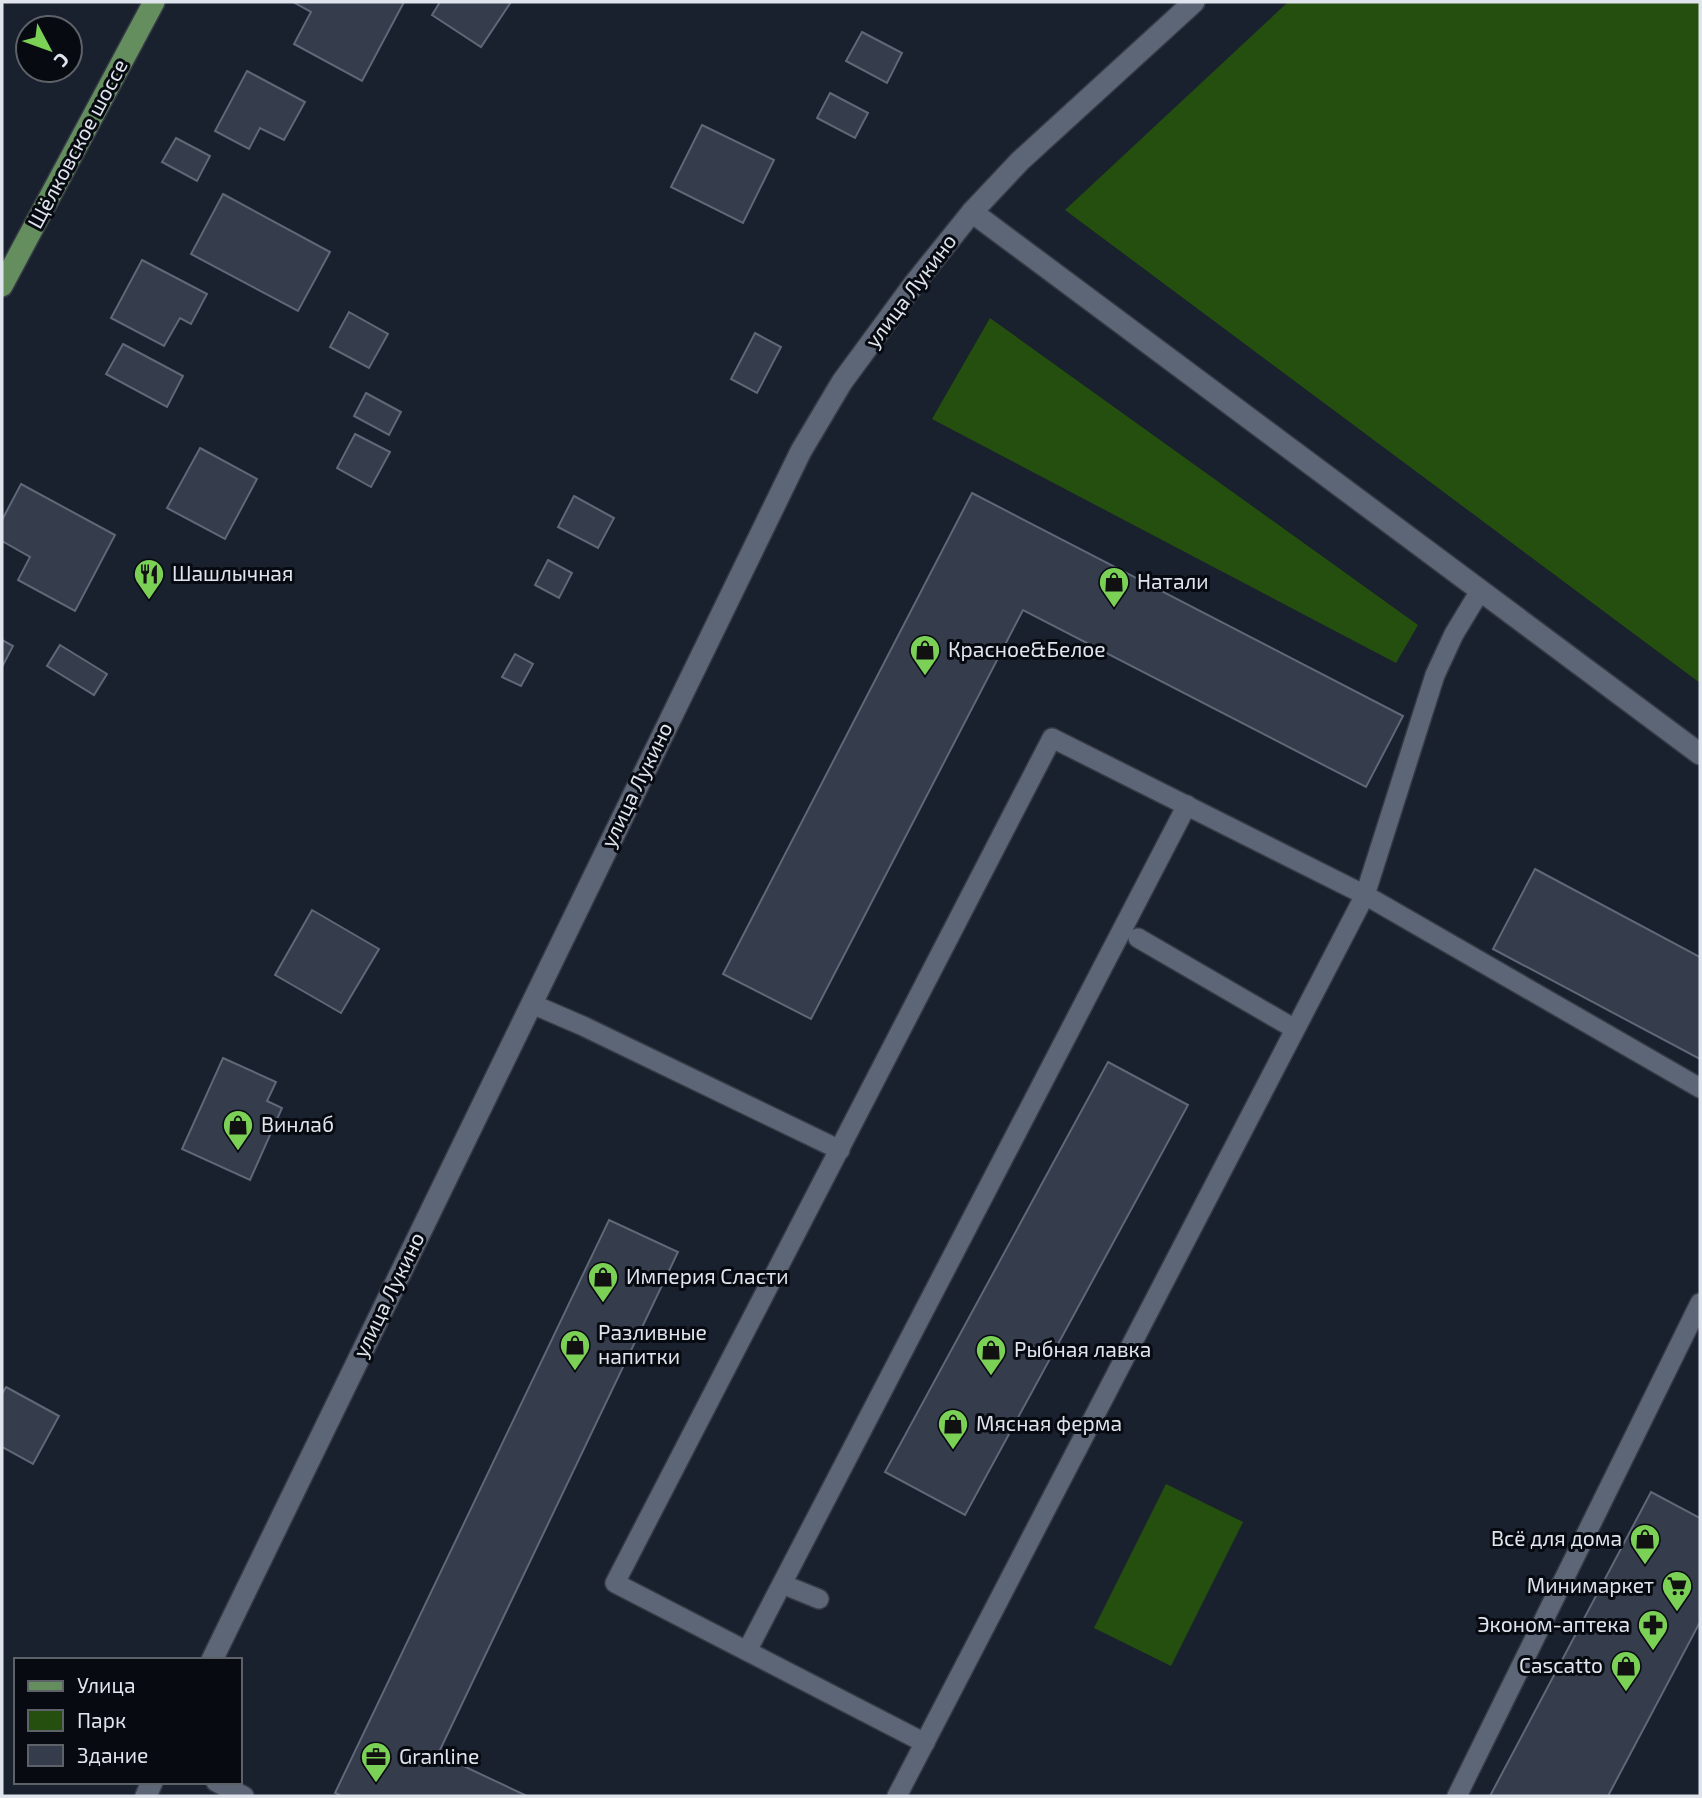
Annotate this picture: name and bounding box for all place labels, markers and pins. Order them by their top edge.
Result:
restaurant icon: Шашлычная [132,557,166,601]
place label: Шашлычная [172,560,293,585]
shop icon: Натали [1097,565,1131,609]
place label: Натали [1137,568,1209,593]
shop icon: Красное&Белое [908,633,942,677]
place label: Красное&Белое [948,636,1106,661]
shop icon: Винлаб [221,1108,255,1152]
place label: Винлаб [261,1111,334,1136]
shop icon: Империя Сласти [586,1260,620,1304]
place label: Империя Сласти [626,1263,789,1288]
place label: Разливные напитки [598,1319,707,1368]
shop icon: Разливные напитки [558,1328,592,1372]
shop icon: Рыбная лавка [974,1333,1008,1377]
place label: Рыбная лавка [1014,1336,1151,1361]
shop icon: Мясная ферма [936,1407,970,1451]
place label: Мясная ферма [976,1410,1122,1435]
shop icon: Всё для дома [1628,1522,1662,1566]
place label: Всё для дома [1491,1525,1622,1550]
supermarket icon: Минимаркет [1660,1569,1694,1613]
place label: Минимаркет [1527,1572,1654,1597]
pharmacy icon: Эконом-аптека [1636,1608,1670,1652]
place label: Эконом-аптека [1477,1611,1630,1636]
shop icon: Cascatto [1609,1649,1643,1693]
place label: Cascatto [1519,1652,1603,1677]
office icon: Granline [359,1740,393,1784]
place label: Granline [399,1743,479,1768]

